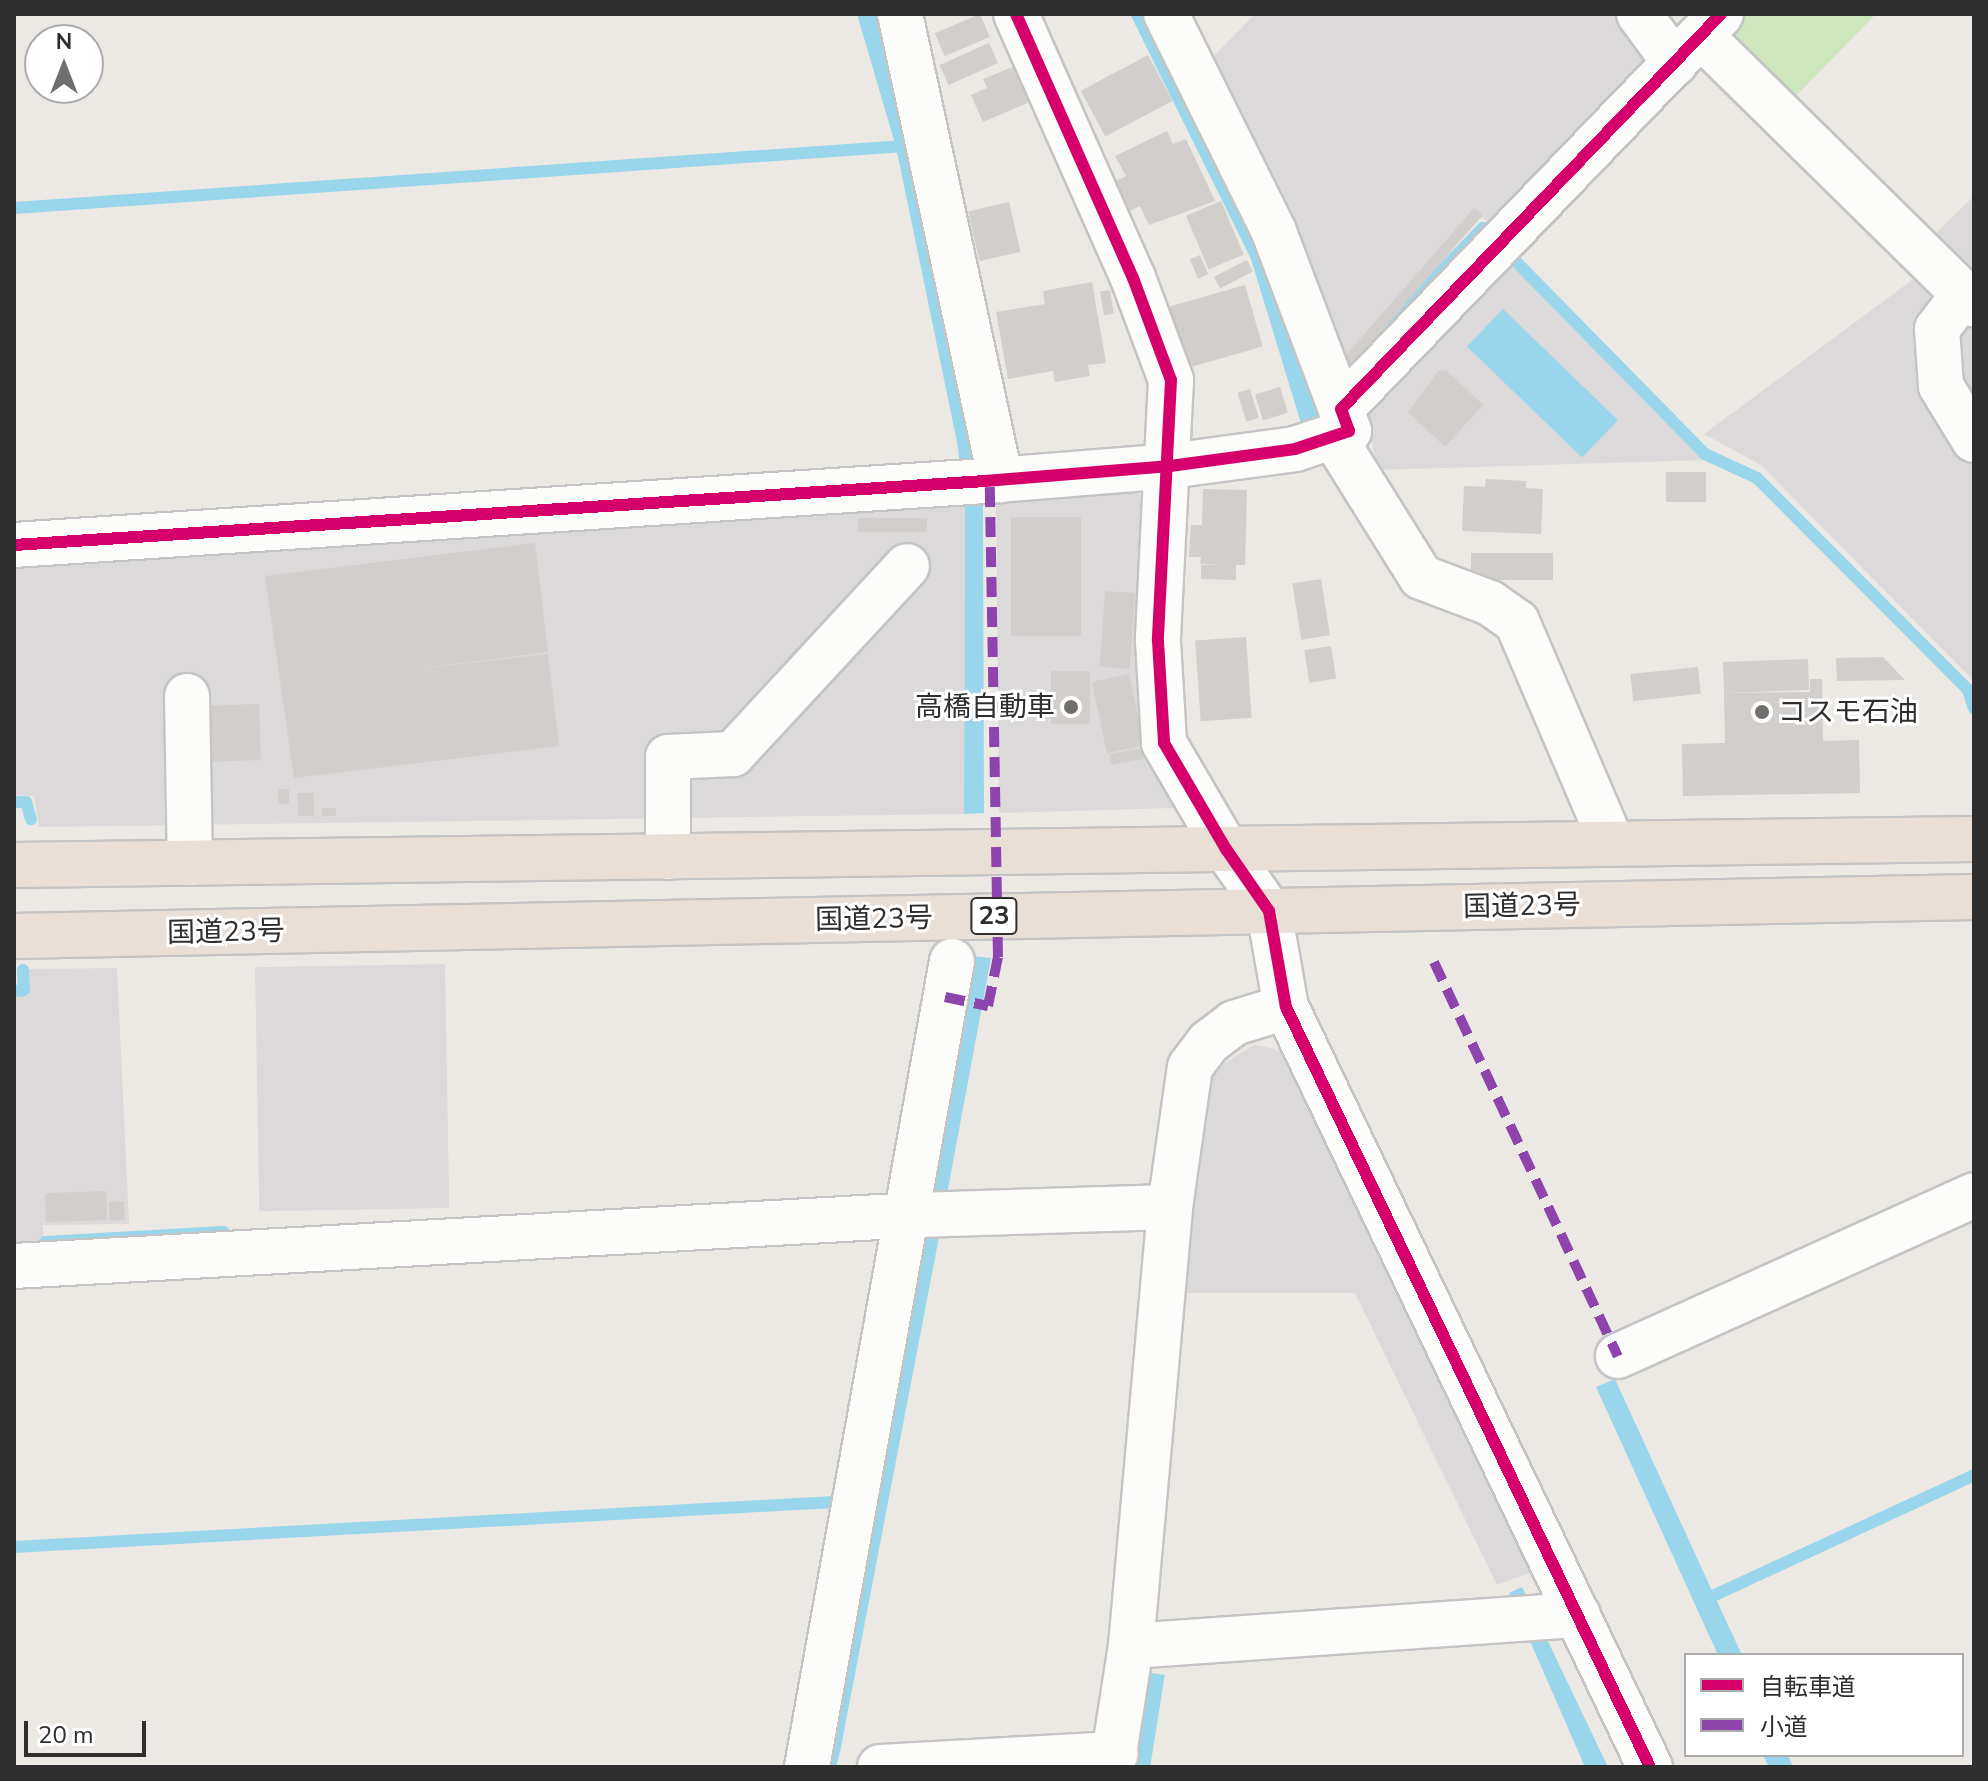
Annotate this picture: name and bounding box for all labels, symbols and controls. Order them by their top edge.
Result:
north arrow [24,24,104,104]
text: N [56,27,72,57]
place label: 高橋自動車 [915,690,1055,724]
place label: コスモ石油 [1778,695,1918,729]
marker: 高橋自動車 [1062,698,1080,716]
marker: コスモ石油 [1753,703,1771,721]
street label: 国道23号 [1463,888,1581,924]
road number: 23 [970,894,1018,938]
street label: 国道23号 [815,901,933,937]
street label: 国道23号 [167,914,285,950]
legend [1684,1653,1964,1757]
text: 自転車道 [1760,1671,1856,1703]
scale bar [28,1705,150,1755]
text: 小道 [1760,1711,1808,1743]
text: 20 m [38,1719,94,1751]

